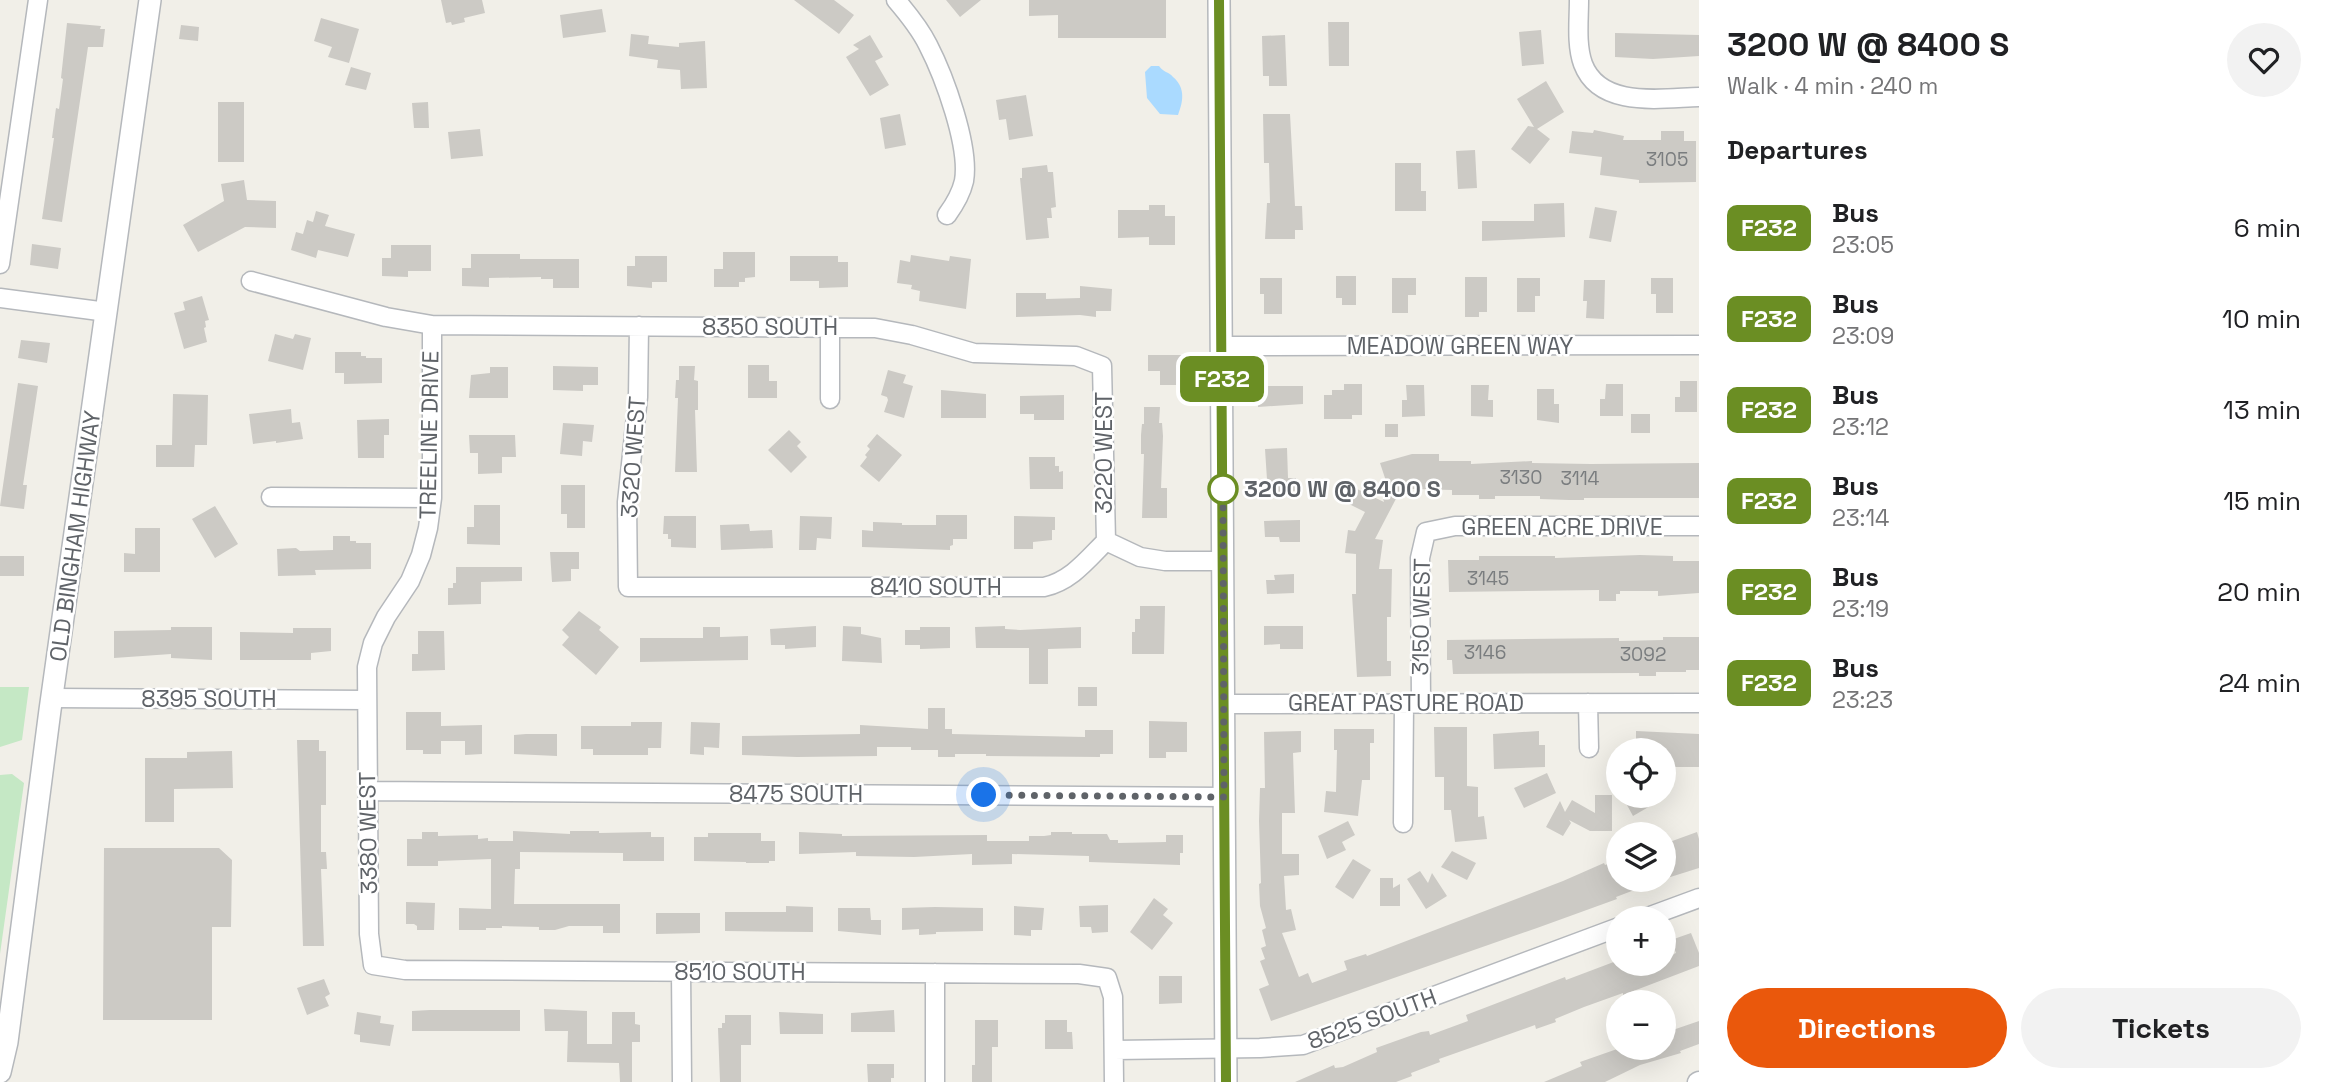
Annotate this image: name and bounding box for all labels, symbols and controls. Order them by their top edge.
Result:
button: heart [2227,23,2301,97]
text: 3200 W @ 8400 S [1727,24,2009,66]
text: Walk · 4 min · 240 m [1727,71,1938,101]
text: Departures [1727,133,1868,167]
house number: 3105 [1646,147,1688,172]
text: Bus [1832,196,1879,230]
text: 6 min [2234,211,2301,245]
text: F232 [1741,212,1797,243]
text: 23:05 [1832,230,1894,260]
text: Bus [1832,287,1879,321]
text: 10 min [2222,302,2301,336]
text: F232 [1741,303,1797,334]
street label: 8350 SOUTH [702,312,838,342]
text: 23:09 [1832,321,1894,351]
street label: MEADOW GREEN WAY [1347,331,1573,361]
street label: TREELINE DRIVE [413,350,445,520]
line badge: F232 [1173,356,1271,402]
text: F232 [1194,363,1250,394]
text: Bus [1832,378,1879,412]
street label: 3220 WEST [1089,392,1119,514]
text: 13 min [2223,393,2301,427]
text: F232 [1741,394,1797,425]
street label: 3320 WEST [614,395,652,519]
street label: OLD BINGHAM HIGHWAY [43,409,107,663]
text: 23:12 [1832,412,1889,442]
house number: 3130 [1500,465,1542,490]
house number: 3114 [1561,466,1600,491]
text: Bus [1832,469,1879,503]
marker: 3200 W @ 8400 S [1208,474,1238,504]
place label: 3200 W @ 8400 S [1244,474,1441,504]
text: 15 min [2223,484,2301,518]
text: F232 [1741,485,1797,516]
text: 23:14 [1832,503,1889,533]
street label: GREEN ACRE DRIVE [1461,512,1663,542]
street label: 3150 WEST [1405,558,1437,676]
text: Bus [1832,560,1879,594]
house number: 3145 [1467,566,1509,591]
street label: 8410 SOUTH [870,572,1002,602]
text: 20 min [2217,575,2301,609]
text: F232 [1741,576,1797,607]
text: 23:19 [1832,594,1889,624]
house number: 3146 [1464,640,1506,665]
house number: 3092 [1620,642,1666,667]
text: Bus [1832,651,1879,685]
text: 24 min [2218,666,2301,700]
text: F232 [1741,667,1797,698]
street label: 8395 SOUTH [141,684,277,714]
text: 23:23 [1832,685,1893,715]
street label: GREAT PASTURE ROAD [1288,688,1524,718]
map controls [1606,738,1676,1060]
button: locate [1606,738,1676,808]
street label: 3380 WEST [352,771,384,895]
your location [966,777,1001,812]
street label: 8475 SOUTH [729,779,863,809]
button: layers [1606,822,1676,892]
button: + [1606,906,1676,976]
street label: 8510 SOUTH [674,957,806,987]
street label: 8525 SOUTH [1303,982,1441,1056]
button: Directions [1727,988,2007,1068]
button: Tickets [2021,988,2301,1068]
button: − [1606,990,1676,1060]

